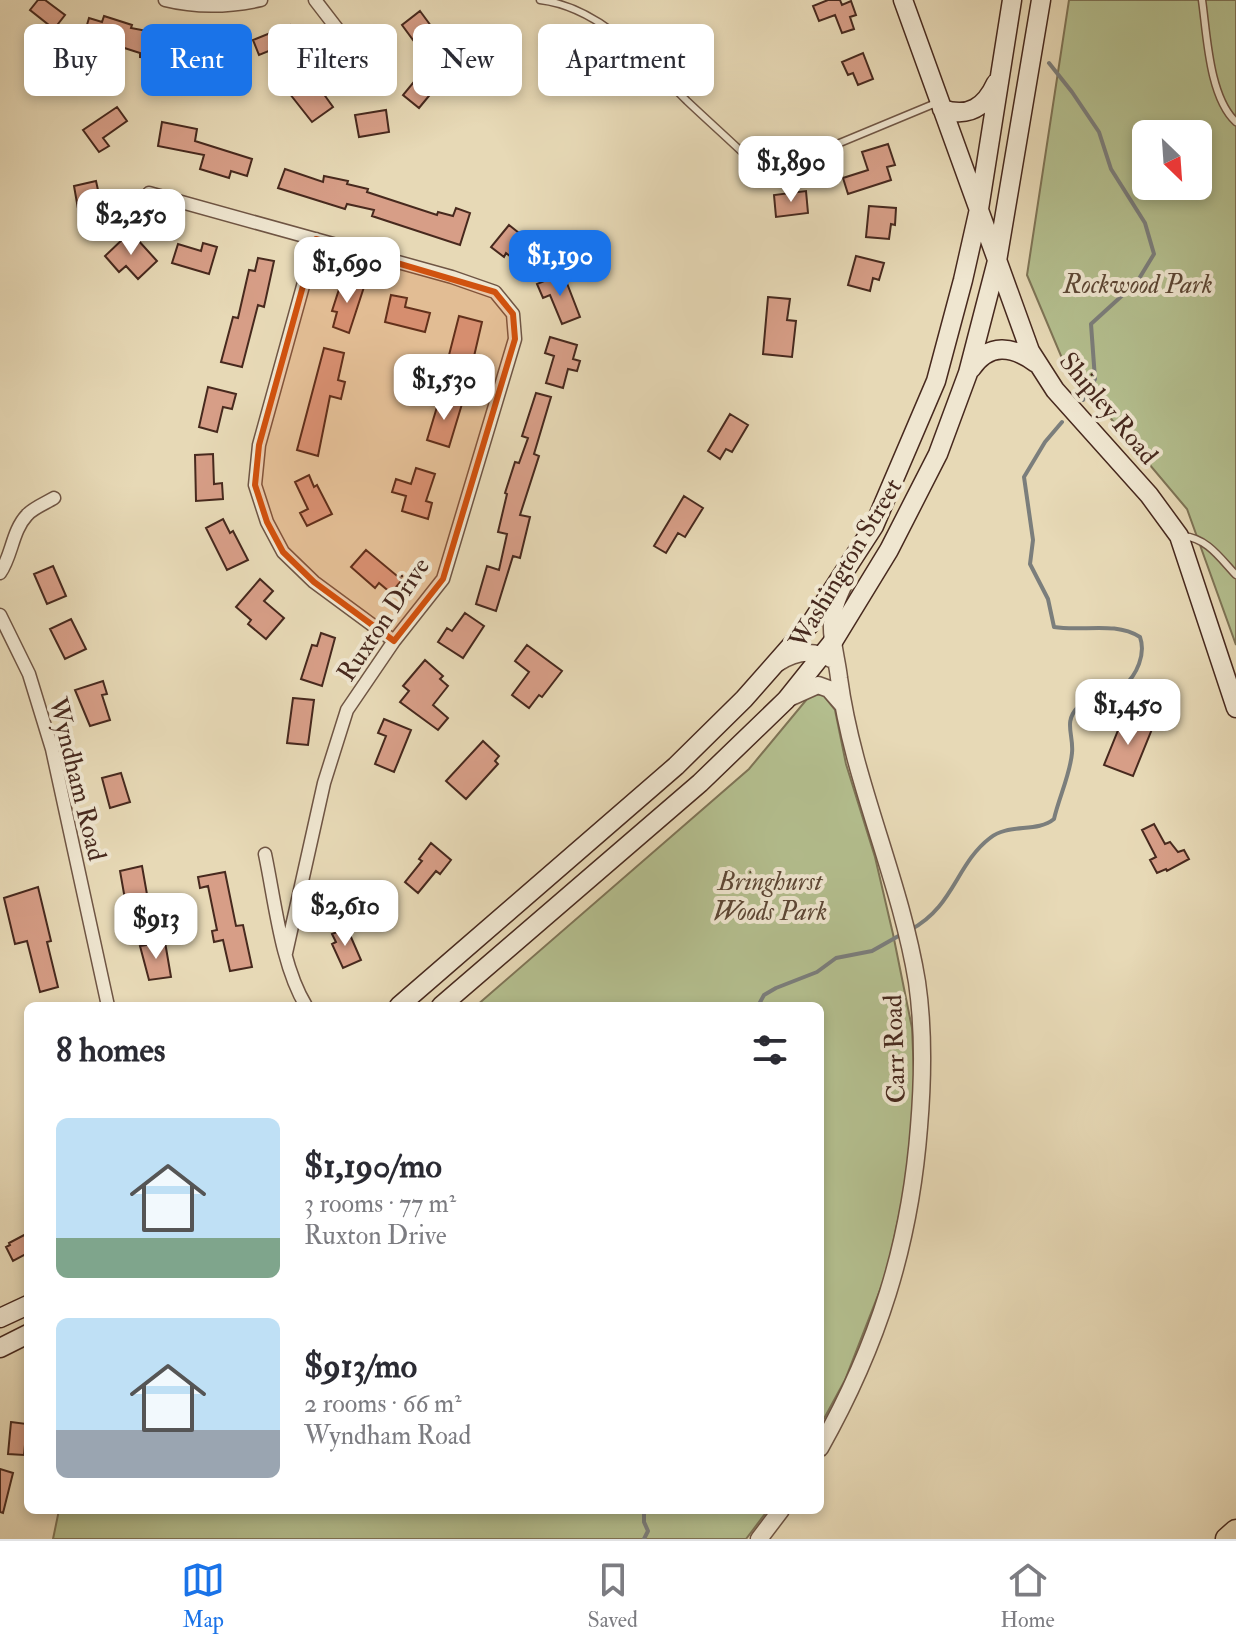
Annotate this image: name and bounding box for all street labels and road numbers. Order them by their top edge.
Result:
street label: Shipley Road [1051,346,1165,472]
street label: Washington Street [782,473,909,655]
street label: Ruxton Drive [331,551,437,688]
street label: Wyndham Road [41,693,113,864]
street label: Carr Road [877,994,913,1104]

